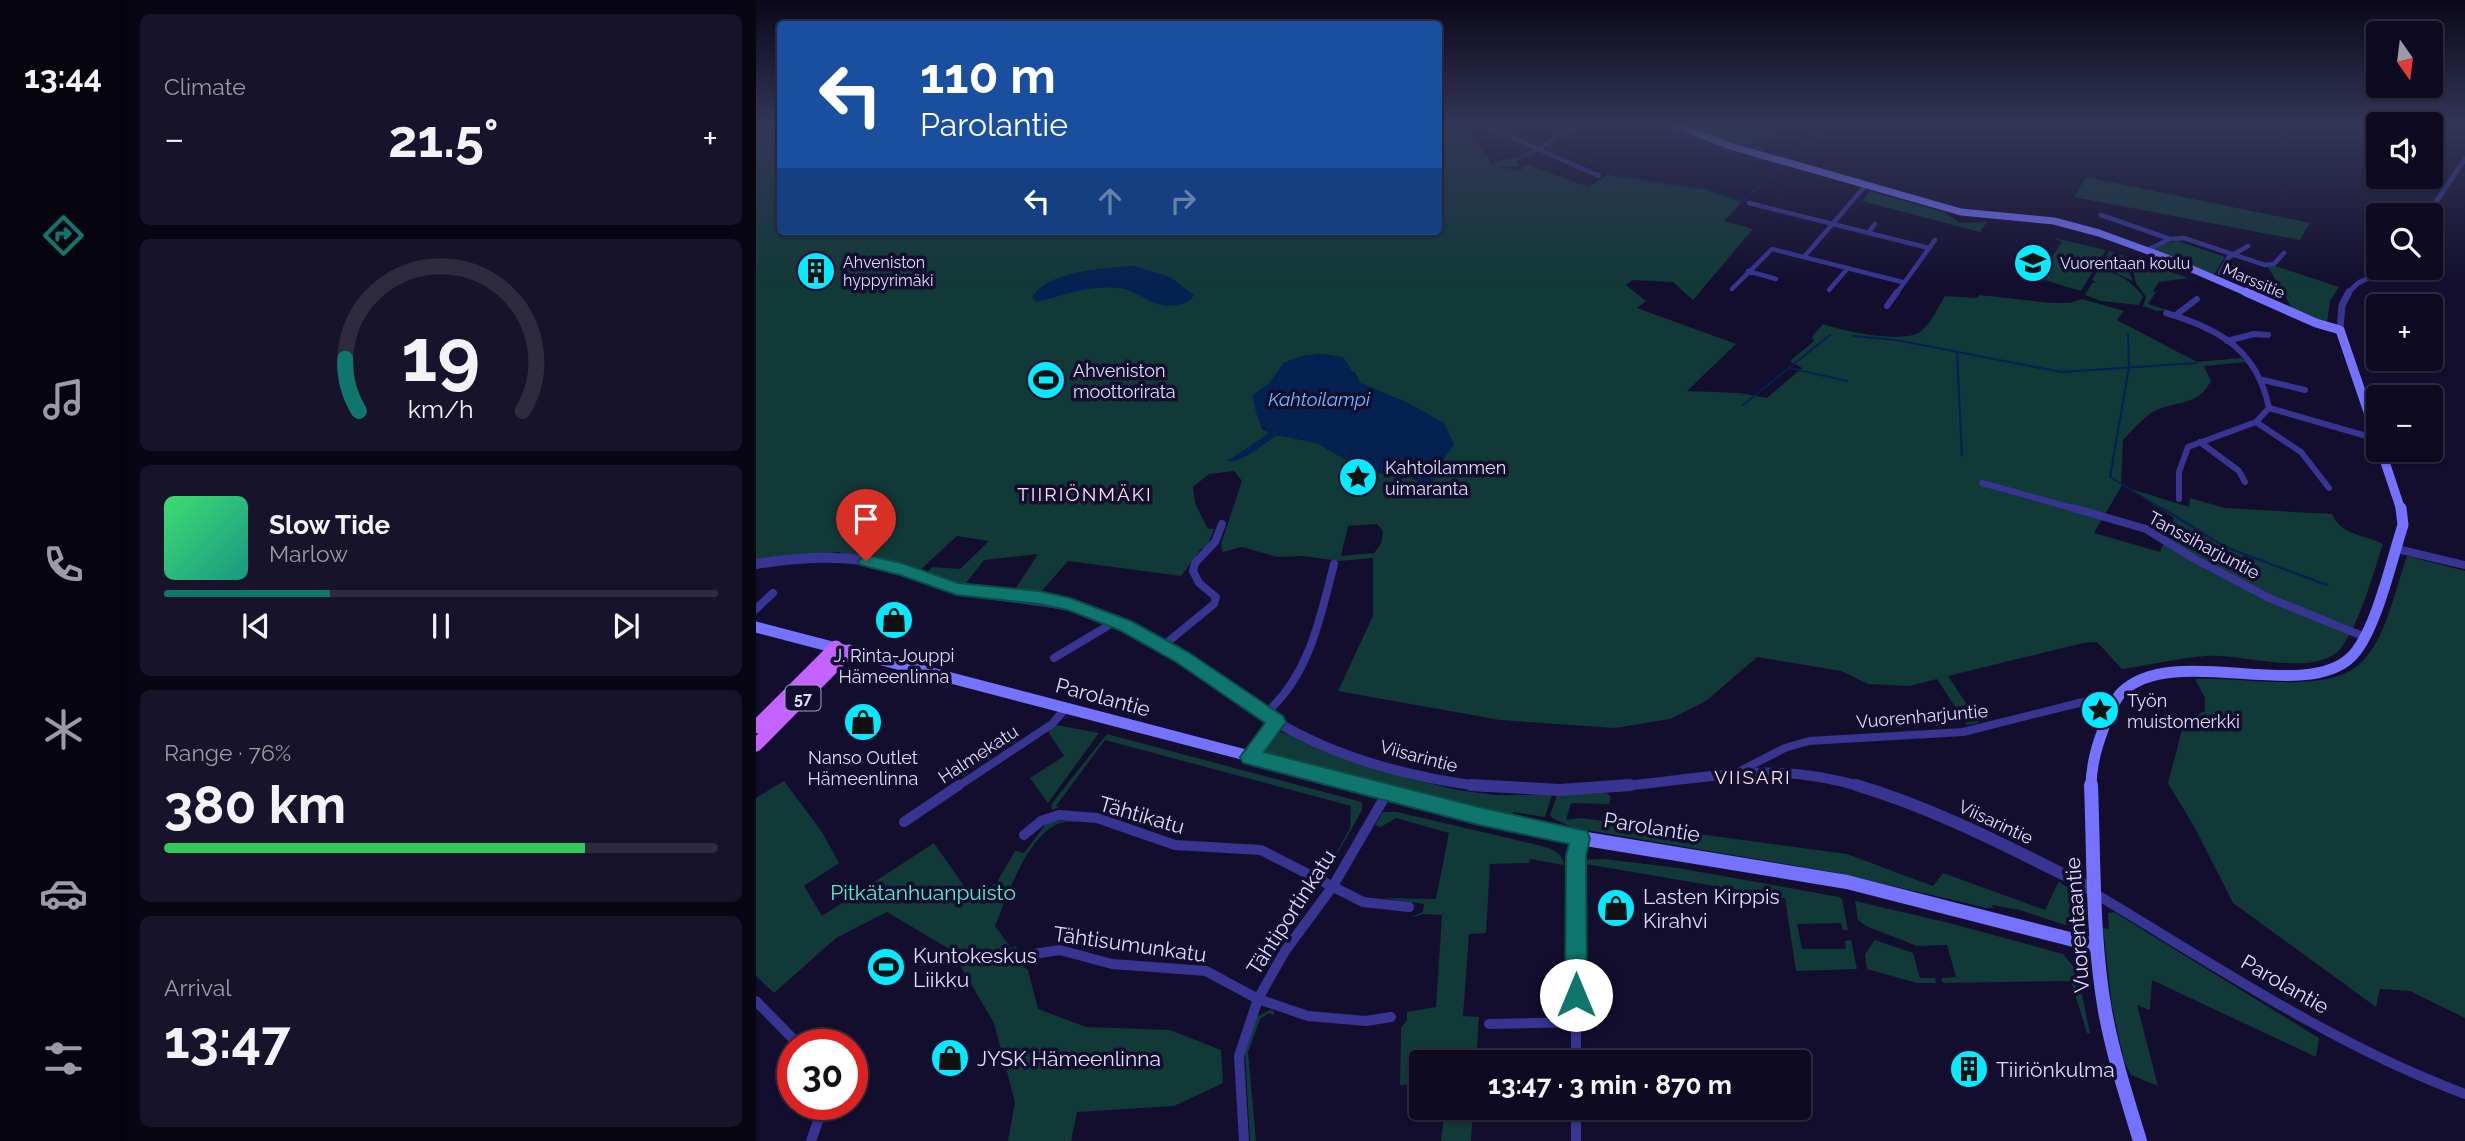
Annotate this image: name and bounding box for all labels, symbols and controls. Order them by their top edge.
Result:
north arrow [2366,21,2443,98]
map controls [2366,21,2443,462]
text: 110 m [920,47,1056,104]
icon: left [805,49,896,140]
text: 13:44 [24,58,102,95]
text: Climate [164,73,246,100]
text: Parolantie [920,106,1068,143]
text: 21.5° [388,108,499,169]
button: sound [2366,112,2443,189]
text: − [164,116,184,161]
text: + [702,116,718,161]
icon: left [1018,182,1056,220]
icon: ahead [1091,182,1129,220]
icon: right [1164,182,1202,220]
button: search [2366,203,2443,280]
icon: directions [39,211,88,260]
school or university icon: Vuorentaan koulu [2012,242,2054,284]
building icon: Ahveniston hyppyrimäki [795,250,837,292]
place label: Ahveniston hyppyrimäki [843,253,933,290]
place label: Vuorentaan koulu [2060,254,2190,273]
street label: Marssitie [2220,259,2288,303]
button: + [2366,294,2443,371]
text: 19 [402,314,480,399]
sports icon: Ahveniston moottorirata [1025,359,1067,401]
place label: Ahveniston moottorirata [1073,360,1176,402]
icon: music [39,375,88,424]
button: − [2366,385,2443,462]
water label: Kahtoilampi [1268,388,1371,410]
text: km/h [408,394,474,424]
place icon: Kahtoilammen uimaranta [1337,456,1379,498]
place label: Kahtoilammen uimaranta [1385,457,1506,499]
district label: TIIRIÖNMÄKI [1017,483,1153,505]
pin [836,489,896,561]
icon: arrive [847,500,885,538]
street label: Tanssiharjuntie [2145,507,2264,583]
text: Slow Tide [269,510,390,540]
icon: phone [39,540,88,589]
text: Marlow [269,540,348,567]
shop icon: J. Rinta-Jouppi Hämeenlinna [873,599,915,641]
icon: previous [237,607,275,645]
icon: pause [422,607,460,645]
icon: next [607,607,645,645]
place label: J. Rinta-Jouppi Hämeenlinna [834,645,954,687]
street label: Parolantie [1053,672,1153,722]
road number: 57 [786,685,820,710]
place icon: Työn muistomerkki [2079,689,2121,731]
place label: Työn muistomerkki [2127,690,2240,732]
street label: Vuorenharjuntie [1855,700,1989,732]
shop icon: Nanso Outlet Hämeenlinna [842,701,884,743]
icon: climate [39,705,88,754]
street label: Halmekatu [934,720,1022,788]
street label: Viisarintie [1378,736,1461,777]
text: Range · 76% [164,739,291,766]
place label: Nanso Outlet Hämeenlinna [808,747,918,789]
district label: VIISARI [1714,766,1792,788]
text: 380 km [164,774,346,835]
street label: Tähtikatu [1096,791,1188,839]
street label: Viisarintie [1955,796,2037,849]
street label: Parolantie [1602,807,1702,847]
street label: Tähtiportinkatu [1241,845,1341,979]
street label: Vuorentaantie [2060,856,2094,994]
icon: car [39,869,88,918]
park label: Pitkätanhuanpuisto [830,880,1016,905]
place label: Lasten Kirppis Kirahvi [1643,884,1780,933]
shop icon: Lasten Kirppis Kirahvi [1595,887,1637,929]
street label: Tähtisumunkatu [1052,921,1208,967]
place label: Kuntokeskus Liikku [913,943,1037,992]
sports icon: Kuntokeskus Liikku [865,946,907,988]
street label: Parolantie [2237,949,2333,1019]
position arrow [1539,958,1613,1032]
text: Arrival [164,974,231,1001]
text: 13:47 [164,1009,290,1070]
speed limit sign: 30 [777,1029,868,1120]
icon: filters [39,1034,88,1083]
shop icon: JYSK Hämeenlinna [929,1037,971,1079]
place label: JYSK Hämeenlinna [977,1046,1161,1071]
building icon: Tiiriönkulma [1948,1048,1990,1090]
place label: Tiiriönkulma [1996,1057,2115,1082]
text: 13:47 · 3 min · 870 m [1488,1070,1732,1100]

